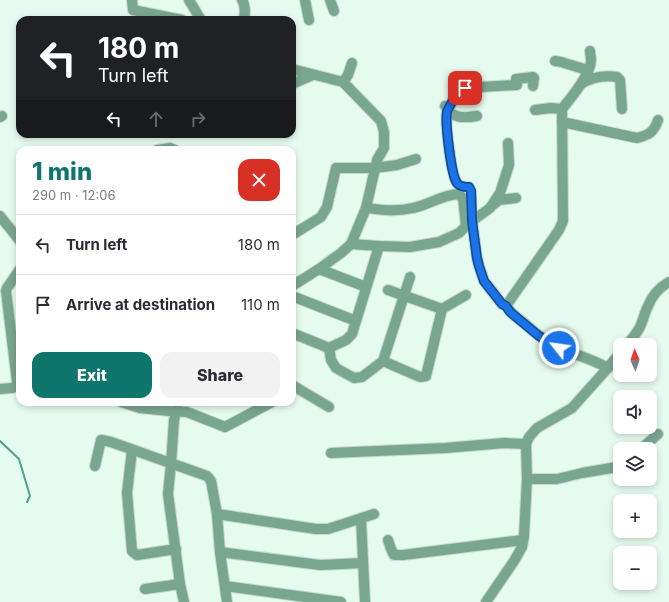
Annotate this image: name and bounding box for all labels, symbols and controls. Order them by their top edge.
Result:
text: 180 m [98,31,179,65]
icon: left [32,32,84,84]
text: Turn left [98,65,168,86]
pin [448,71,482,105]
icon: arrive [454,77,476,99]
icon: left [103,108,125,130]
icon: ahead [145,108,167,130]
icon: right [187,108,209,130]
text: 1 min [32,157,92,186]
button: close [238,159,280,201]
text: 290 m · 12:06 [32,187,116,203]
icon: left [32,234,54,256]
text: Turn left [66,235,127,254]
text: 180 m [238,235,280,254]
icon: arrive [32,294,54,316]
text: Arrive at destination [66,295,215,314]
text: 110 m [241,295,280,314]
position arrow [538,327,580,369]
north arrow [613,338,657,382]
map controls [613,338,657,590]
button: Exit [32,352,152,398]
button: Share [160,352,280,398]
button: sound [613,390,657,434]
button: layers [613,442,657,486]
button: + [613,494,657,538]
button: − [613,546,657,590]

